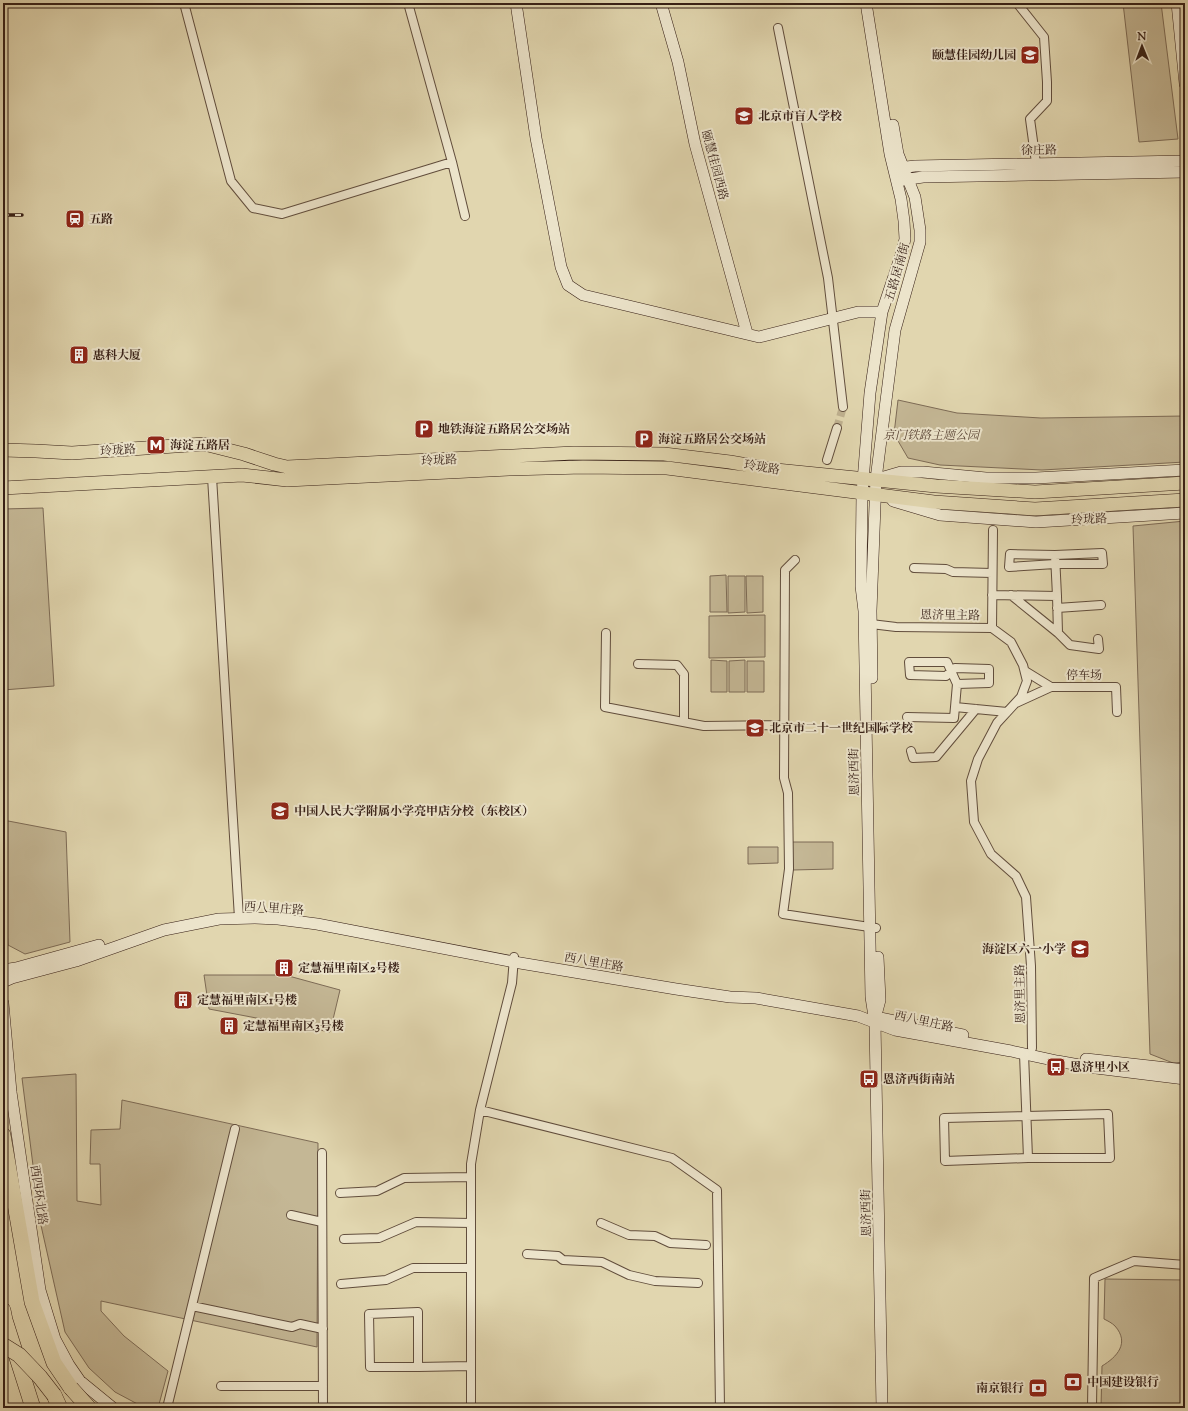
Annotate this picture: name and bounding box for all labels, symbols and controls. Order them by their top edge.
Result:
north arrow [1122,26,1162,66]
text: N [1136,29,1147,45]
school or university icon: 颐慧佳园幼儿园 [1019,44,1041,66]
place label: 颐慧佳园幼儿园 [932,47,1016,65]
school or university icon: 北京市盲人学校 [733,105,755,127]
place label: 北京市盲人学校 [758,108,842,126]
street label: 颐慧佳园西路 [696,128,732,202]
street label: 徐庄路 [1021,142,1057,160]
station icon: 五路 [64,208,86,230]
place label: 五路 [89,211,113,229]
street label: 五路居南街 [881,240,915,304]
building icon: 惠科大厦 [68,344,90,366]
place label: 惠科大厦 [93,347,141,365]
parking icon: 地铁海淀五路居公交场站 [413,418,435,440]
place label: 地铁海淀五路居公交场站 [438,421,570,439]
park label: 京门铁路主题公园 [883,427,981,445]
parking icon: 海淀五路居公交场站 [633,428,655,450]
place label: 海淀五路居公交场站 [658,431,766,449]
metro station icon: 海淀五路居 [145,434,167,456]
place label: 海淀五路居 [170,437,230,455]
street label: 玲珑路 [99,441,137,461]
street label: 玲珑路 [421,451,458,471]
street label: 玲珑路 [743,456,781,480]
street label: 玲珑路 [1071,510,1108,530]
street label: 恩济里主路 [920,606,980,626]
street label: 停车场 [1066,667,1102,685]
school or university icon: 北京市二十一世纪国际学校 [744,717,766,739]
place label: 北京市二十一世纪国际学校 [769,720,913,738]
street label: 恩济西街 [846,747,864,796]
school or university icon: 中国人民大学附属小学亮甲店分校（东校区） [269,800,291,822]
place label: 中国人民大学附属小学亮甲店分校（东校区） [294,803,534,821]
street label: 西八里庄路 [243,898,304,920]
school or university icon: 海淀区六一小学 [1069,938,1091,960]
place label: 海淀区六一小学 [982,941,1066,959]
street label: 西八里庄路 [563,949,625,977]
building icon: 定慧福里南区2号楼 [273,957,295,979]
place label: 定慧福里南区2号楼 [298,960,400,978]
street label: 恩济里主路 [1011,964,1031,1024]
building icon: 定慧福里南区1号楼 [172,989,194,1011]
place label: 定慧福里南区1号楼 [197,992,297,1010]
street label: 西八里庄路 [893,1007,955,1037]
building icon: 定慧福里南区3号楼 [218,1015,240,1037]
place label: 定慧福里南区3号楼 [243,1018,344,1036]
bus stop icon: 恩济里小区 [1045,1056,1067,1078]
place label: 恩济里小区 [1070,1059,1130,1077]
bus stop icon: 恩济西街南站 [858,1068,880,1090]
place label: 恩济西街南站 [883,1071,955,1089]
street label: 西四环北路 [25,1164,51,1226]
street label: 恩济西街 [858,1188,876,1237]
bank icon: 中国建设银行 [1062,1371,1084,1393]
place label: 中国建设银行 [1087,1374,1159,1392]
bank icon: 南京银行 [1027,1377,1049,1399]
place label: 南京银行 [976,1380,1024,1398]

